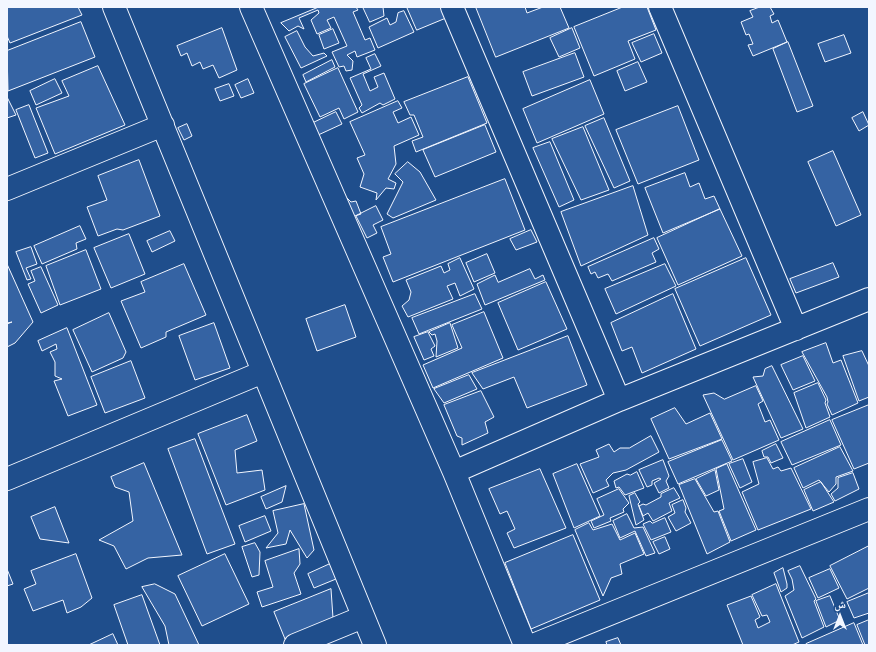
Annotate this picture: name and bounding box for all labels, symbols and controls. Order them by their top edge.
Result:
north arrow [820,596,860,636]
text: ش [834,597,846,611]

